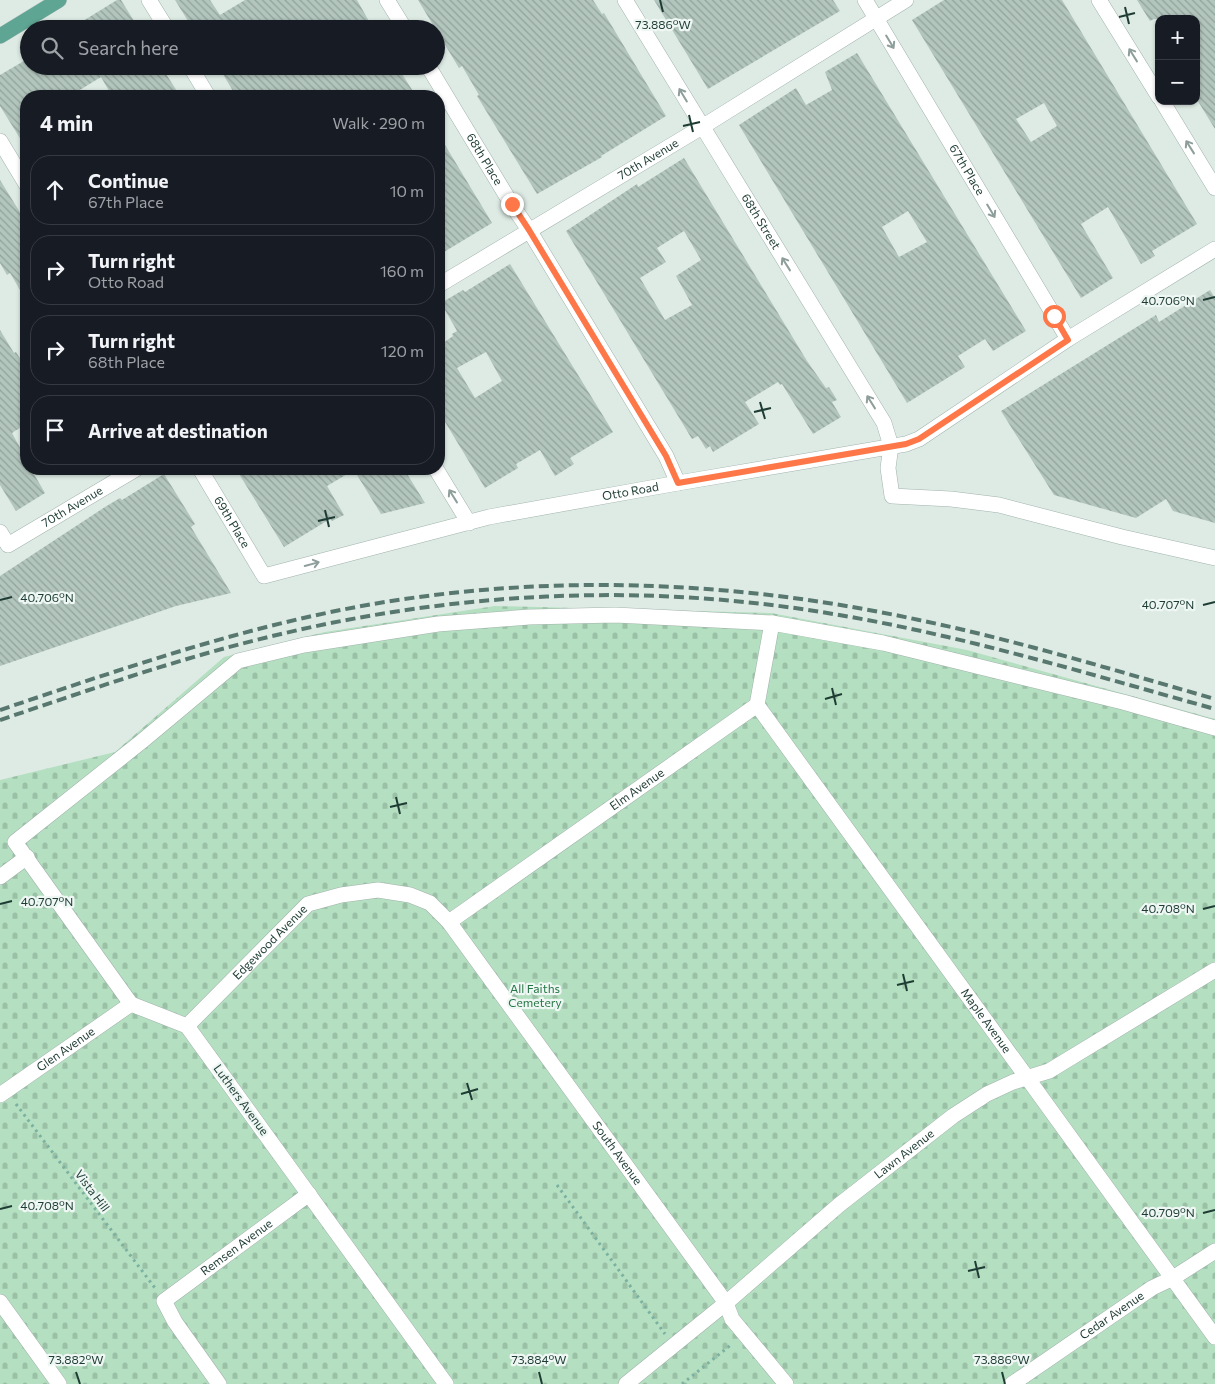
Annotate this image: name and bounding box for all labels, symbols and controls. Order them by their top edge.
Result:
map controls [1155,15,1200,105]
button: + [1155,15,1200,60]
text: 73.886°W [635,17,691,31]
search box [20,20,445,75]
icon: search [38,34,66,62]
one-way arrow [885,34,895,48]
text: Search here [78,36,178,59]
one-way arrow [1128,49,1138,63]
button: − [1155,60,1200,105]
one-way arrow [677,89,687,103]
text: 4 min [40,110,93,135]
text: Walk · 290 m [333,113,425,132]
street label: 68th Place [464,130,506,187]
street label: 70th Avenue [615,135,681,182]
one-way arrow [1184,140,1194,154]
street label: 67th Place [947,141,988,197]
text: Continue [88,169,168,192]
icon: ahead [41,176,69,204]
text: 10 m [390,181,424,200]
street label: 68th Street [739,191,784,252]
text: 67th Place [88,192,164,211]
route end [501,193,524,216]
one-way arrow [987,204,997,218]
text: Turn right [88,249,175,272]
icon: right [41,256,69,284]
one-way arrow [780,257,791,271]
text: 160 m [380,261,424,280]
text: Otto Road [88,272,164,291]
text: 40.706°N [1141,293,1195,307]
route start [1043,305,1066,328]
text: Turn right [88,329,175,352]
icon: right [41,336,69,364]
text: 120 m [381,341,424,360]
text: 68th Place [88,352,165,371]
one-way arrow [865,396,875,410]
icon: arrive [41,416,69,444]
text: Arrive at destination [88,419,268,442]
street label: Otto Road [601,479,660,503]
street label: 70th Avenue [39,483,105,529]
one-way arrow [447,489,457,503]
street label: 69th Place [212,493,254,550]
one-way arrow [303,559,319,568]
text: 40.706°N [20,590,74,604]
text: 40.707°N [1142,597,1194,611]
street label: Elm Avenue [607,765,666,813]
text: 40.707°N [21,894,73,908]
street label: Edgewood Avenue [229,901,309,982]
text: 40.708°N [1141,901,1195,915]
park label: All Faiths Cemetery [508,981,562,1009]
street label: Maple Avenue [959,985,1015,1055]
street label: Glen Avenue [33,1024,97,1074]
street label: Luthers Avenue [211,1061,272,1138]
street label: South Avenue [590,1118,646,1187]
street label: Lawn Avenue [871,1126,936,1181]
street label: Vista Hill [73,1167,113,1214]
text: 40.708°N [20,1198,74,1212]
text: 40.709°N [1141,1205,1195,1219]
street label: Remsen Avenue [197,1216,275,1278]
street label: Cedar Avenue [1076,1288,1146,1342]
text: 73.882°W [49,1352,103,1366]
text: 73.884°W [511,1352,567,1366]
text: 73.886°W [974,1352,1030,1366]

